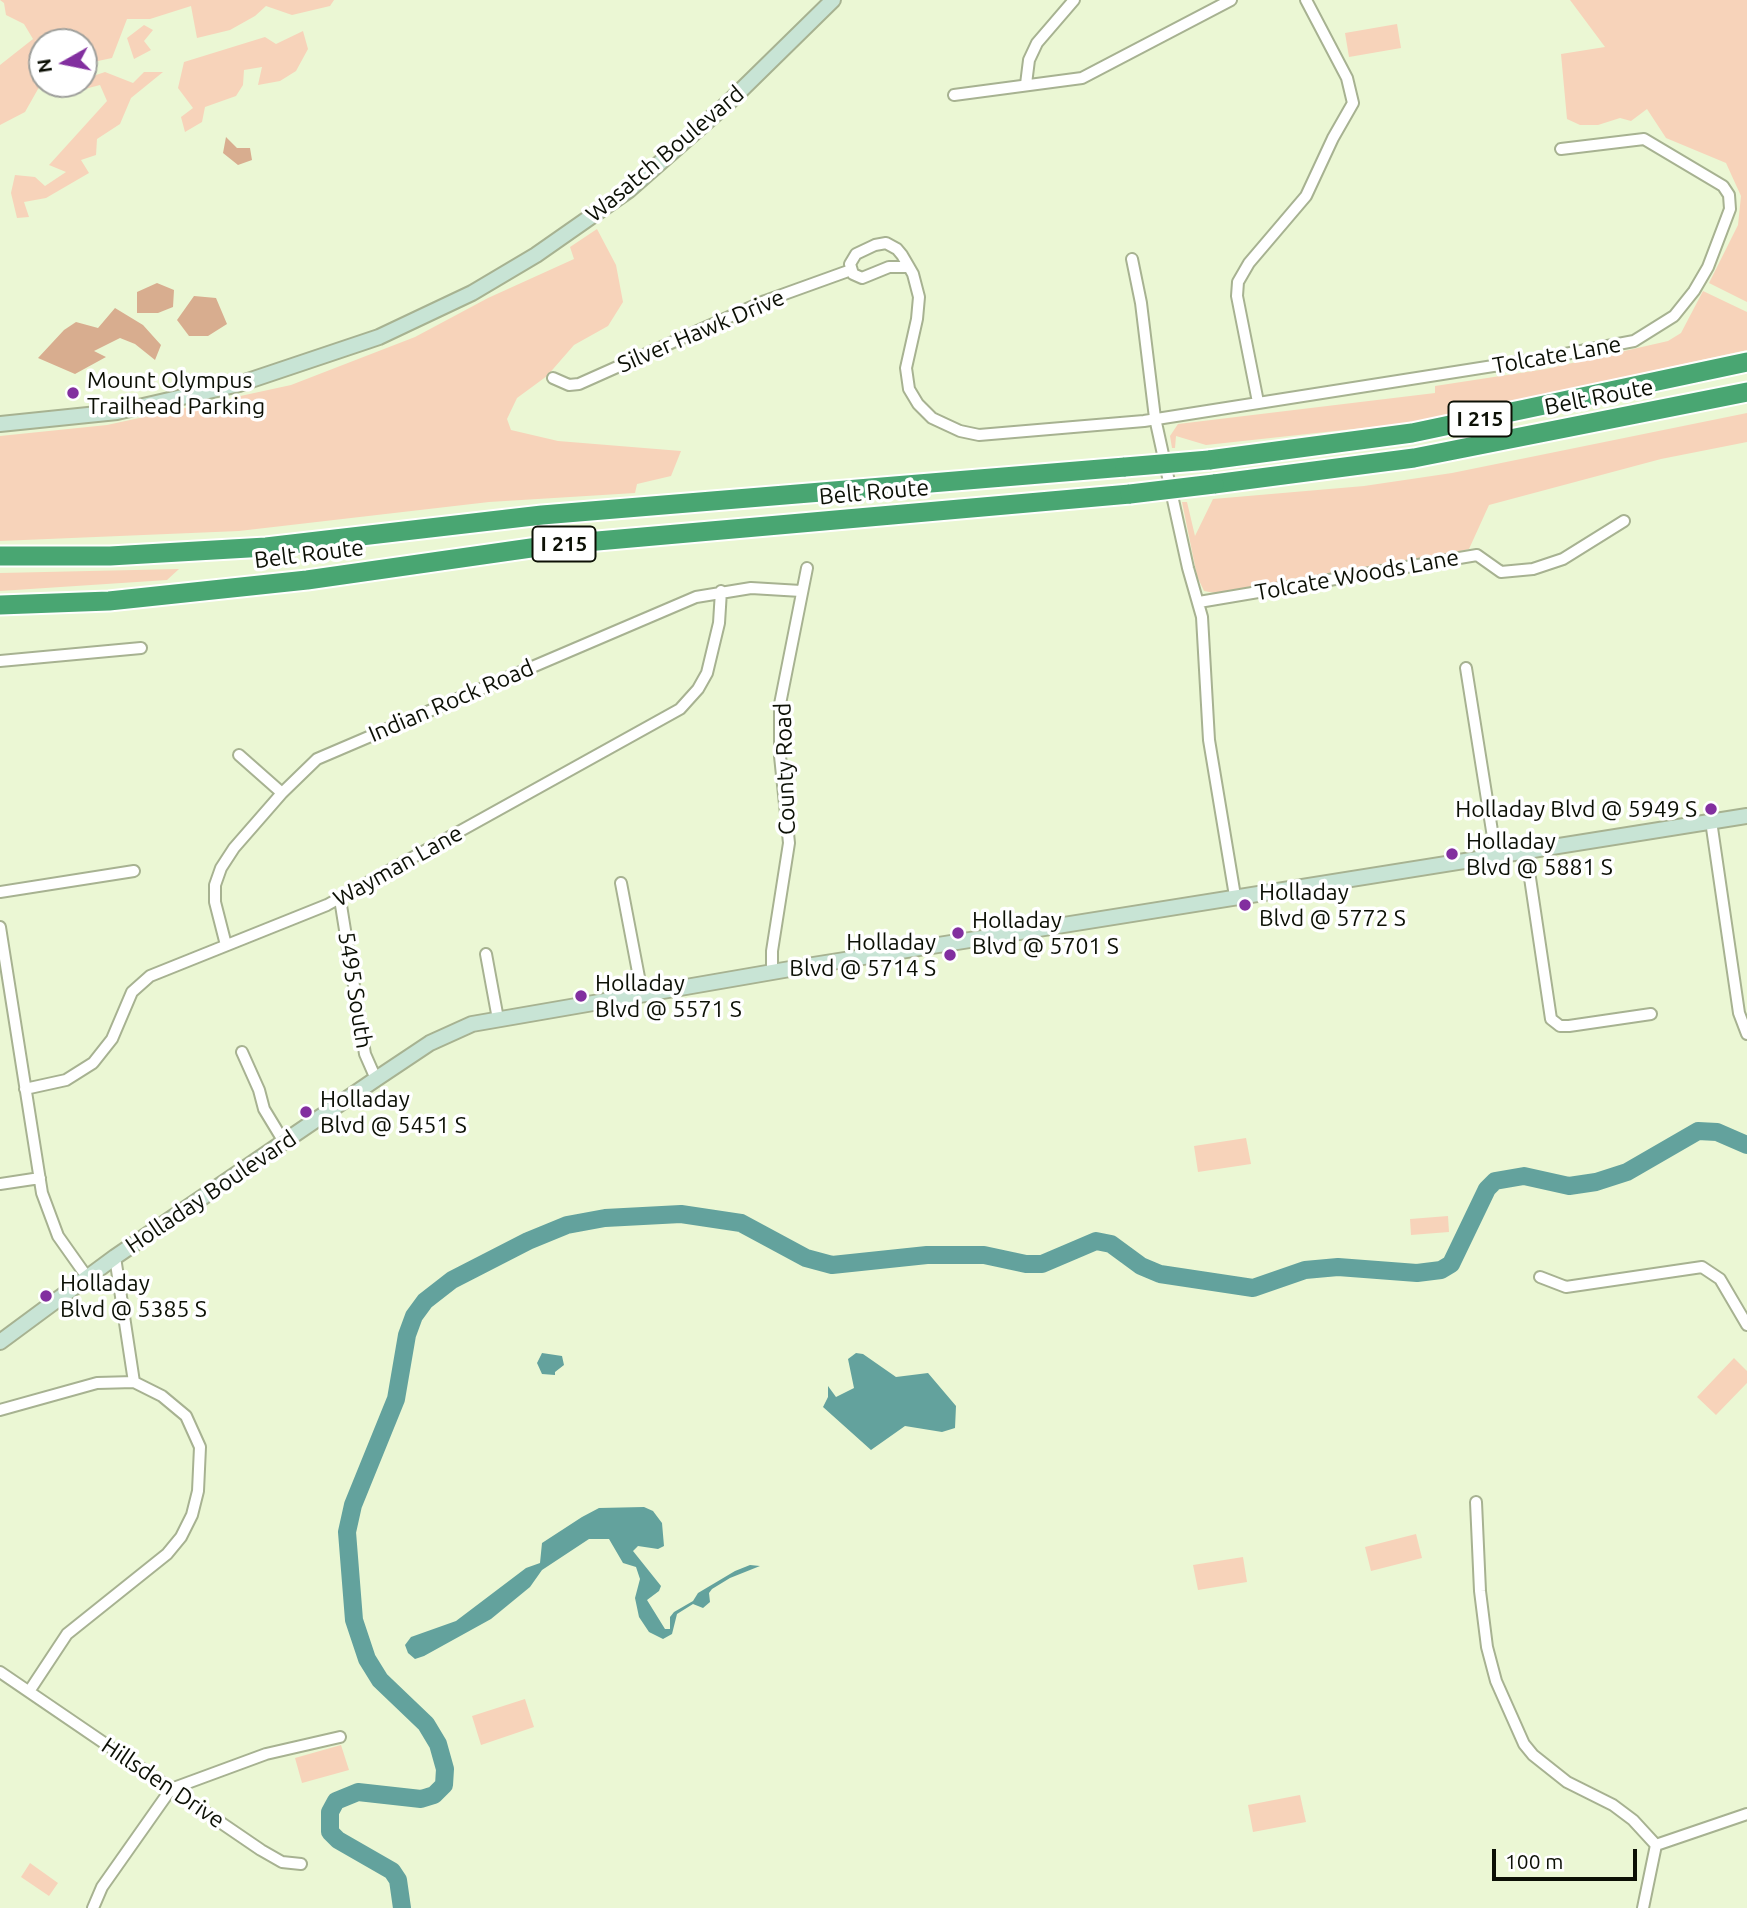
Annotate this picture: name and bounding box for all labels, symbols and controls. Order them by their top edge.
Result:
north arrow [28,28,98,98]
text: N [32,57,56,75]
street label: Wasatch Boulevard [580,80,750,228]
street label: Silver Hawk Drive [613,283,789,379]
street label: Tolcate Lane [1491,330,1623,380]
place label: Mount Olympus Trailhead Parking [87,366,265,420]
street label: Belt Route [1542,373,1656,421]
marker: Mount Olympus Trailhead Parking [65,385,81,401]
road number: I 215 [1448,402,1512,436]
street label: Belt Route [818,473,930,511]
road number: I 215 [532,526,596,562]
street label: Belt Route [253,534,365,574]
street label: Tolcate Woods Lane [1253,543,1461,607]
street label: Indian Rock Road [364,654,538,748]
street label: County Road [769,702,801,836]
place label: Holladay Blvd @ 5949 S [1455,795,1697,823]
marker: Holladay Blvd @ 5949 S [1703,801,1719,817]
street label: Wayman Lane [329,819,467,913]
place label: Holladay Blvd @ 5881 S [1466,827,1613,881]
marker: Holladay Blvd @ 5881 S [1444,846,1460,862]
place label: Holladay Blvd @ 5772 S [1259,878,1406,932]
marker: Holladay Blvd @ 5772 S [1237,897,1253,913]
place label: Holladay Blvd @ 5701 S [972,906,1119,960]
marker: Holladay Blvd @ 5701 S [950,925,966,941]
place label: Holladay Blvd @ 5714 S [789,928,936,982]
street label: 5495 South [332,930,378,1050]
marker: Holladay Blvd @ 5714 S [942,947,958,963]
place label: Holladay Blvd @ 5571 S [595,969,742,1023]
marker: Holladay Blvd @ 5571 S [573,988,589,1004]
place label: Holladay Blvd @ 5451 S [320,1085,467,1139]
marker: Holladay Blvd @ 5451 S [298,1104,314,1120]
street label: Holladay Boulevard [120,1125,302,1259]
place label: Holladay Blvd @ 5385 S [60,1269,207,1323]
marker: Holladay Blvd @ 5385 S [38,1288,54,1304]
street label: Hillsden Drive [96,1732,230,1834]
scale bar [1495,1834,1640,1878]
text: 100 m [1505,1849,1563,1873]

